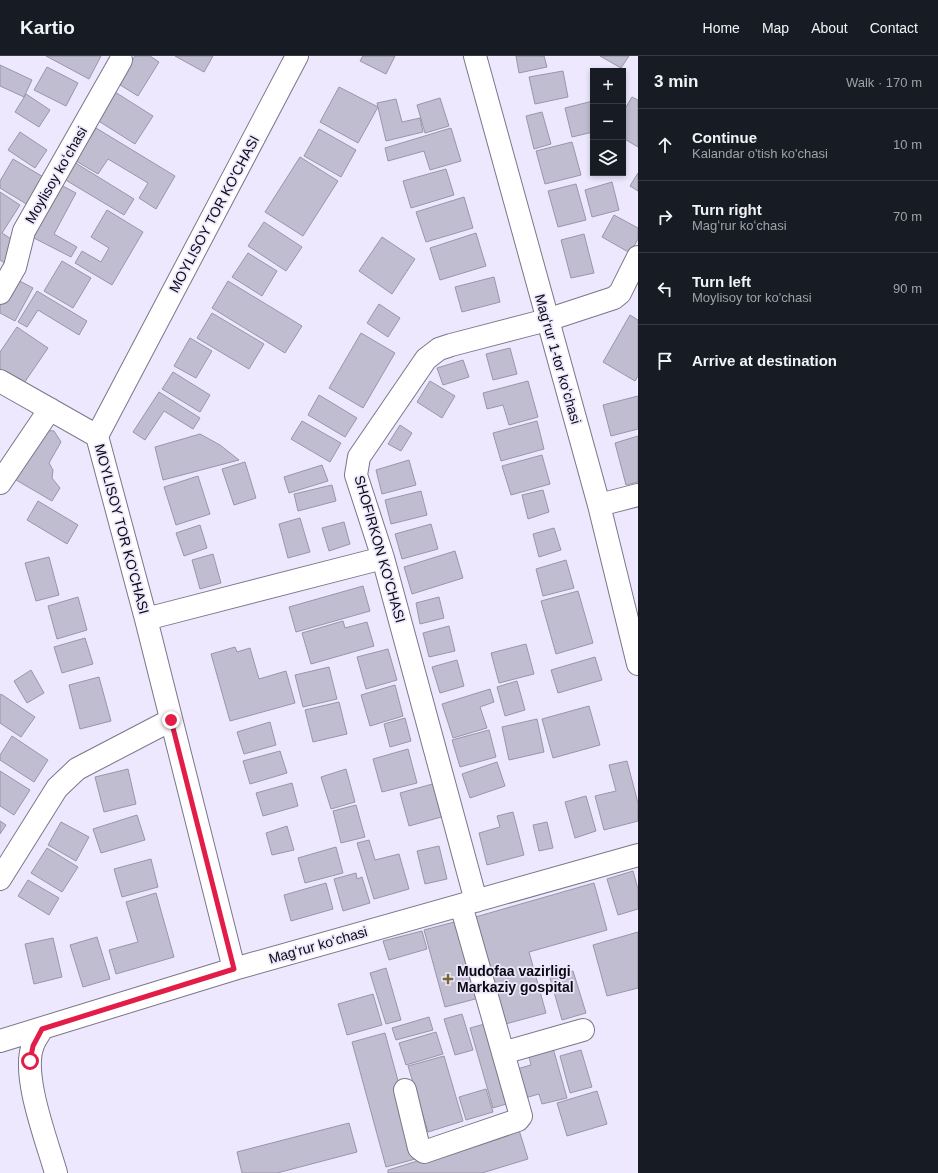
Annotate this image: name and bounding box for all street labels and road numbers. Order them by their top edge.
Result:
street label: Moylisoy koʻchasi [22,124,90,226]
street label: MOYLISOY TOR KO'CHASI [166,133,262,295]
street label: Magʻrur 1-tor koʻchasi [532,292,584,426]
street label: MOYLISOY TOR KO'CHASI [92,442,152,616]
street label: SHOFIRKON KO'CHASI [351,473,409,625]
street label: Magʻrur koʻchasi [267,923,369,967]

